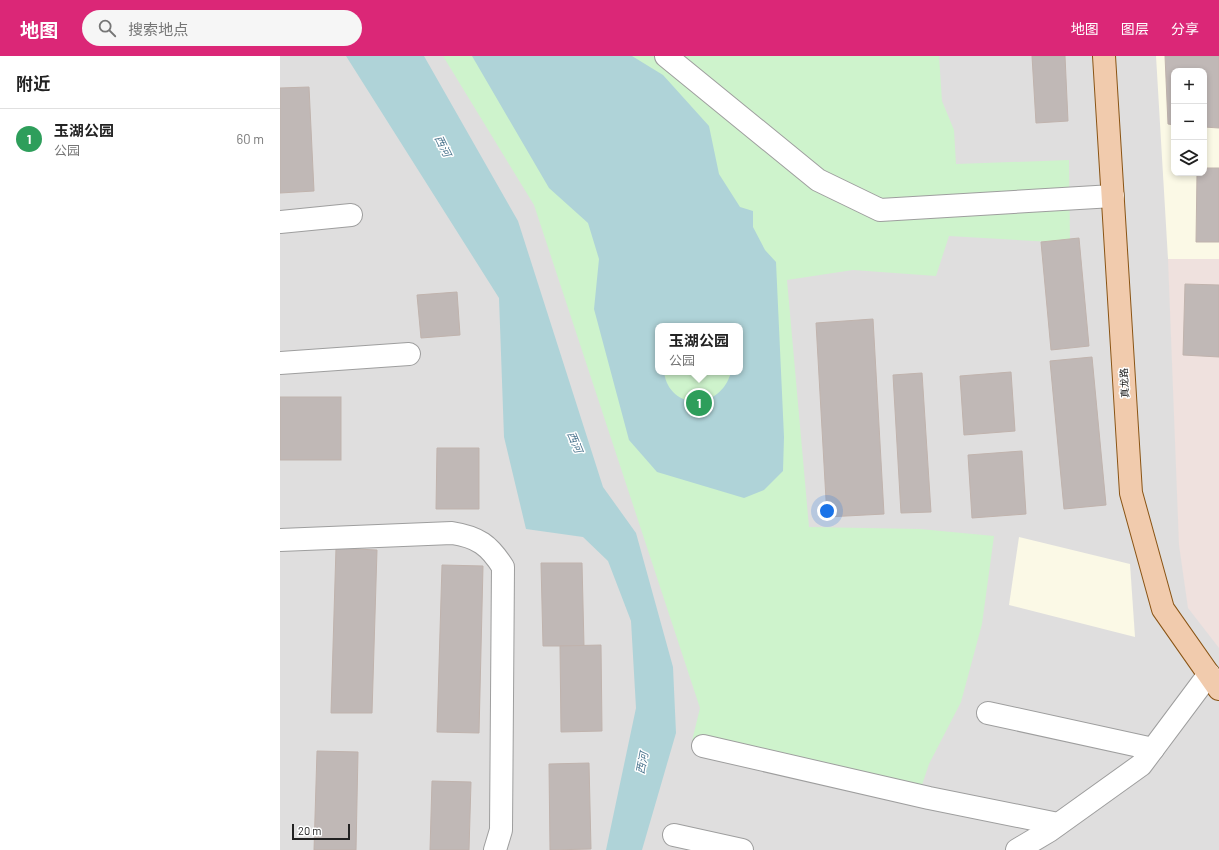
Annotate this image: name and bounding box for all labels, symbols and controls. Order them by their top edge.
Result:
search box [82,10,362,46]
icon: search [96,17,118,39]
text: 地图 [20,18,58,41]
text: 搜索地点 [128,20,188,38]
text: 地图 [1071,20,1099,37]
text: 图层 [1121,20,1149,37]
text: 分享 [1171,20,1199,37]
map controls [1171,68,1207,176]
button: + [1171,68,1207,104]
text: 附近 [16,73,50,93]
button: − [1171,104,1207,140]
text: 玉湖公园 [54,121,114,139]
text: 1 [27,131,31,147]
text: 60 m [237,131,264,147]
water label: 西河 [433,133,455,160]
button: layers [1171,140,1207,176]
text: 公园 [54,142,80,158]
popup [655,323,743,375]
text: 玉湖公园 [669,331,729,349]
text: 公园 [669,352,695,368]
street label: 真龙路 [1117,368,1131,398]
pin: 1 [686,388,712,418]
water label: 西河 [565,429,587,456]
your location [817,501,837,521]
water label: 西河 [633,749,650,775]
scale bar [292,822,350,841]
text: 20 m [298,824,321,837]

